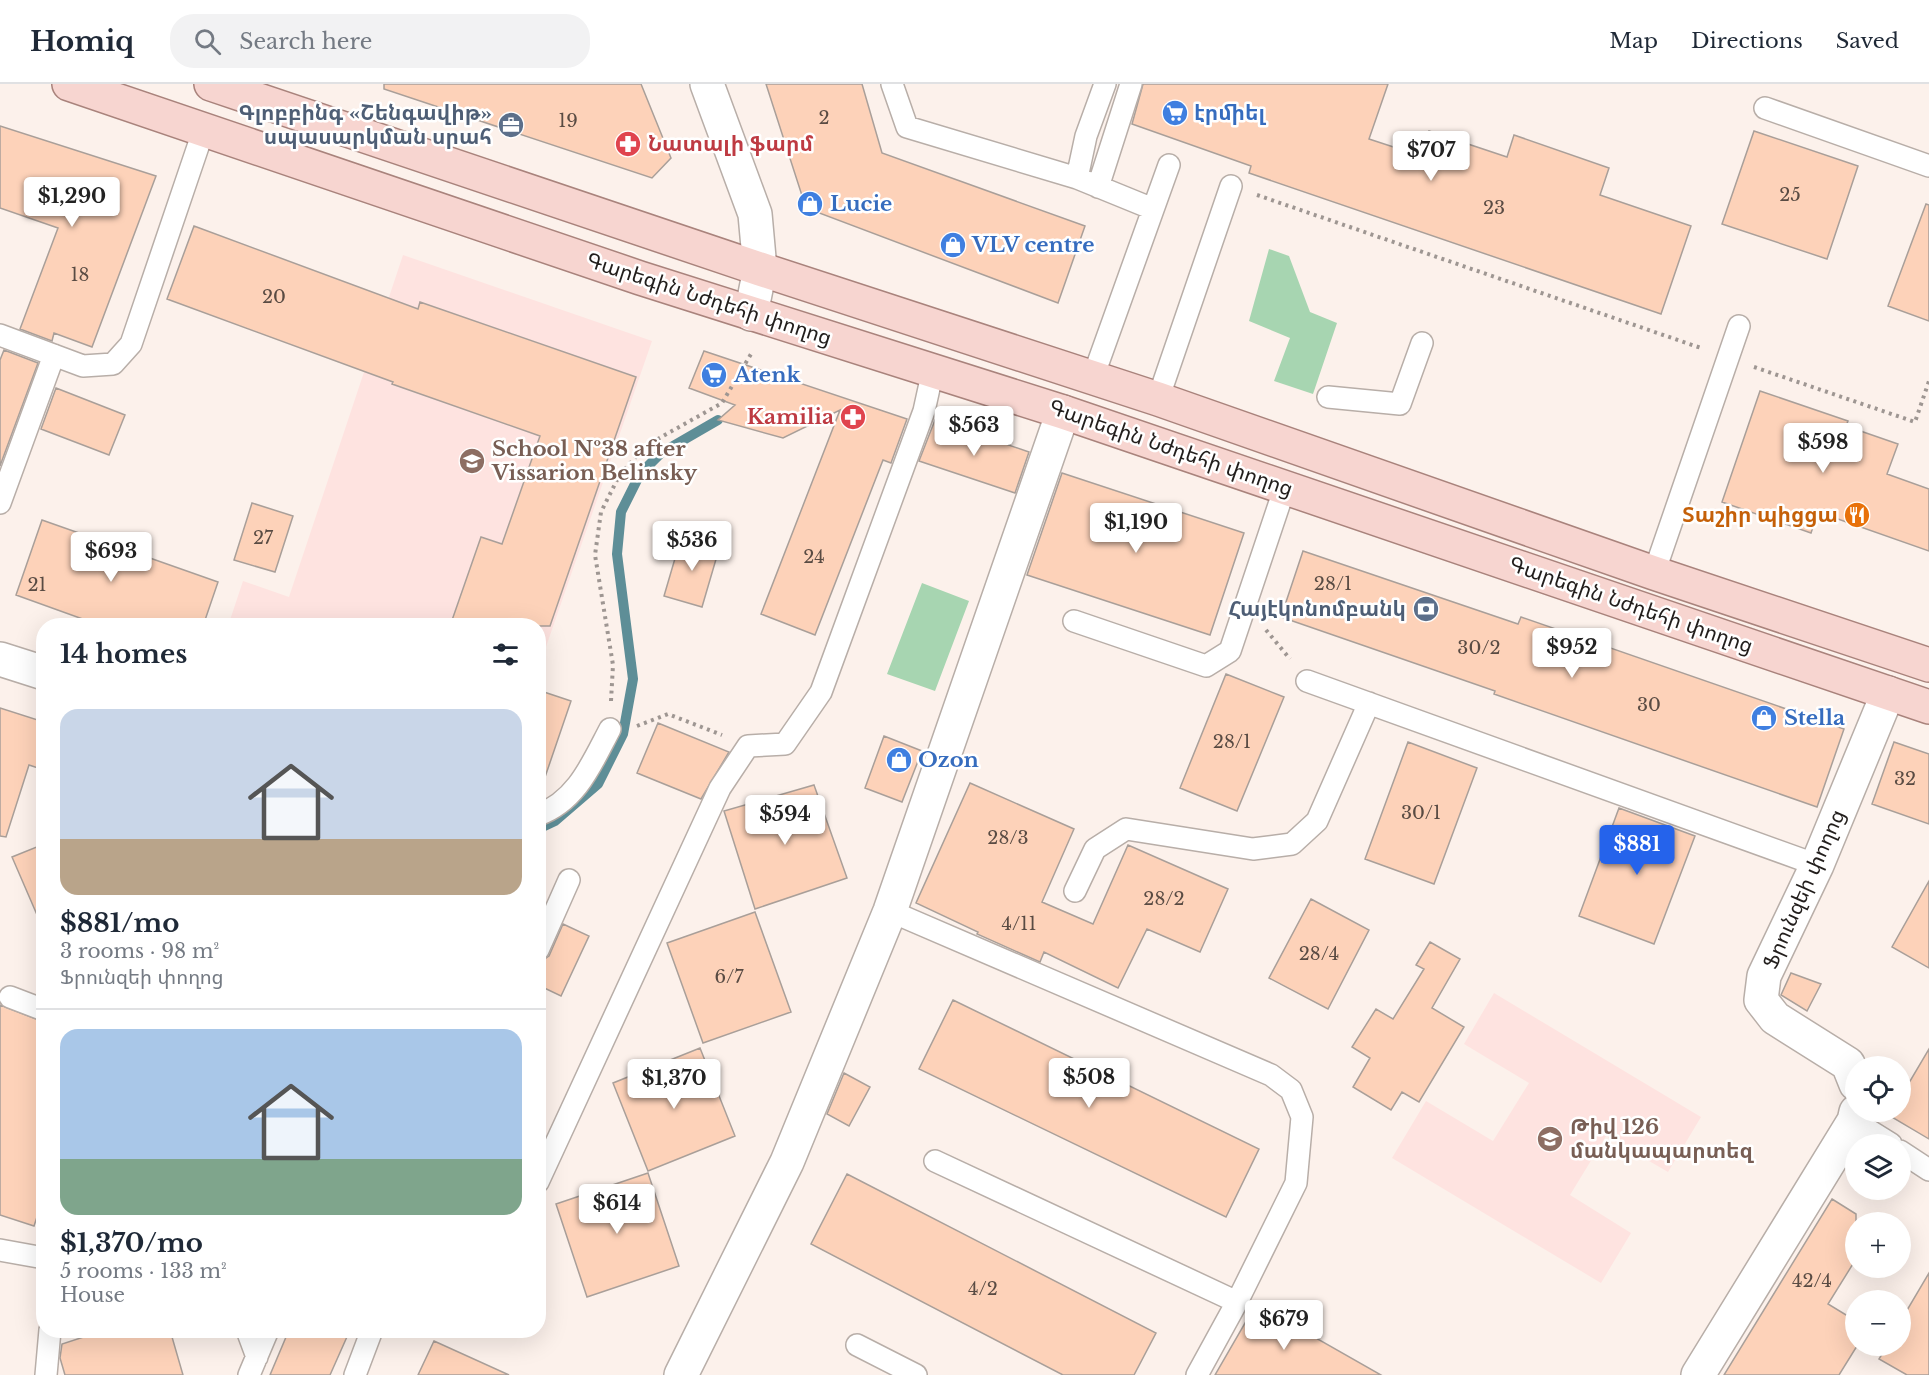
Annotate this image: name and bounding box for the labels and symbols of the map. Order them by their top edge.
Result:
supermarket icon: էրմիել [1160,98,1190,128]
place label: Գլոբբինգ «Շենգավիթ» սպասարկման սրահ [238,100,492,150]
place label: էրմիել [1194,100,1266,126]
house number: 2 [818,107,830,129]
office icon: Գլոբբինգ «Շենգավիթ» սպասարկման սրահ [496,110,526,140]
house number: 19 [558,110,578,132]
pharmacy icon: Նատալի ֆարմ [613,129,643,159]
place label: Նատալի ֆարմ [648,131,813,157]
pin: $707 [1395,131,1467,182]
pin: $1,290 [23,177,121,228]
house number: 25 [1779,184,1801,206]
shop icon: Lucie [795,189,825,219]
place label: Lucie [830,191,892,217]
house number: 23 [1483,197,1505,219]
shop icon: VLV centre [938,230,968,260]
place label: VLV centre [971,232,1094,258]
street label: Գարեգին Նժդեհի փողոց [583,247,835,351]
house number: 18 [71,264,89,286]
house number: 20 [262,286,286,308]
supermarket icon: Atenk [699,360,729,390]
place label: Atenk [733,362,801,388]
street label: Գարեգին Նժդեհի փողոց [1046,394,1296,502]
pharmacy icon: Kamilia [838,402,868,432]
place label: Kamilia [747,404,834,430]
pin: $563 [938,406,1010,457]
pin: $598 [1787,423,1859,474]
place label: School №38 after Vissarion Belinsky [491,436,698,486]
school or university icon: School №38 after Vissarion Belinsky [457,446,487,476]
restaurant icon: Տաշիր պիցցա [1842,500,1872,530]
place label: Տաշիր պիցցա [1682,502,1838,528]
pin: $1,190 [1087,503,1185,554]
pin: $536 [656,521,728,572]
house number: 27 [253,527,274,549]
pin: $693 [75,532,147,583]
house number: 24 [803,546,825,568]
street label: Գարեգին Նժդեհի փողոց [1506,551,1756,659]
house number: 28/1 [1314,573,1352,595]
house number: 21 [27,574,47,596]
bank icon: Հայէկոնոմբանկ [1411,594,1441,624]
place label: Հայէկոնոմբանկ [1228,596,1406,622]
pin: $952 [1536,628,1608,679]
house number: 30/2 [1457,637,1501,659]
house number: 30 [1637,694,1661,716]
shop icon: Stella [1749,703,1779,733]
place label: Stella [1784,705,1845,731]
house number: 28/1 [1213,731,1251,753]
shop icon: Ozon [884,745,914,775]
place label: Ozon [918,747,979,773]
house number: 32 [1894,768,1916,790]
pin: $594 [749,795,821,846]
house number: 30/1 [1401,802,1441,824]
street label: Ֆրունզեի փողոց [1757,805,1851,973]
pin: $881 [1601,825,1673,876]
house number: 28/3 [987,827,1029,849]
house number: 28/2 [1143,888,1185,910]
house number: 4/11 [1002,913,1036,935]
house number: 28/4 [1299,943,1339,965]
house number: 6/7 [715,966,744,988]
pin: $508 [1053,1058,1125,1109]
pin: $1,370 [625,1059,723,1110]
place label: Թիվ 126 մանկապարտեզ [1570,1114,1755,1164]
school or university icon: Թիվ 126 մանկապարտեզ [1535,1124,1565,1154]
pin: $614 [581,1184,653,1235]
house number: 42/4 [1792,1270,1832,1292]
house number: 4/2 [968,1278,998,1300]
pin: $679 [1248,1300,1320,1351]

